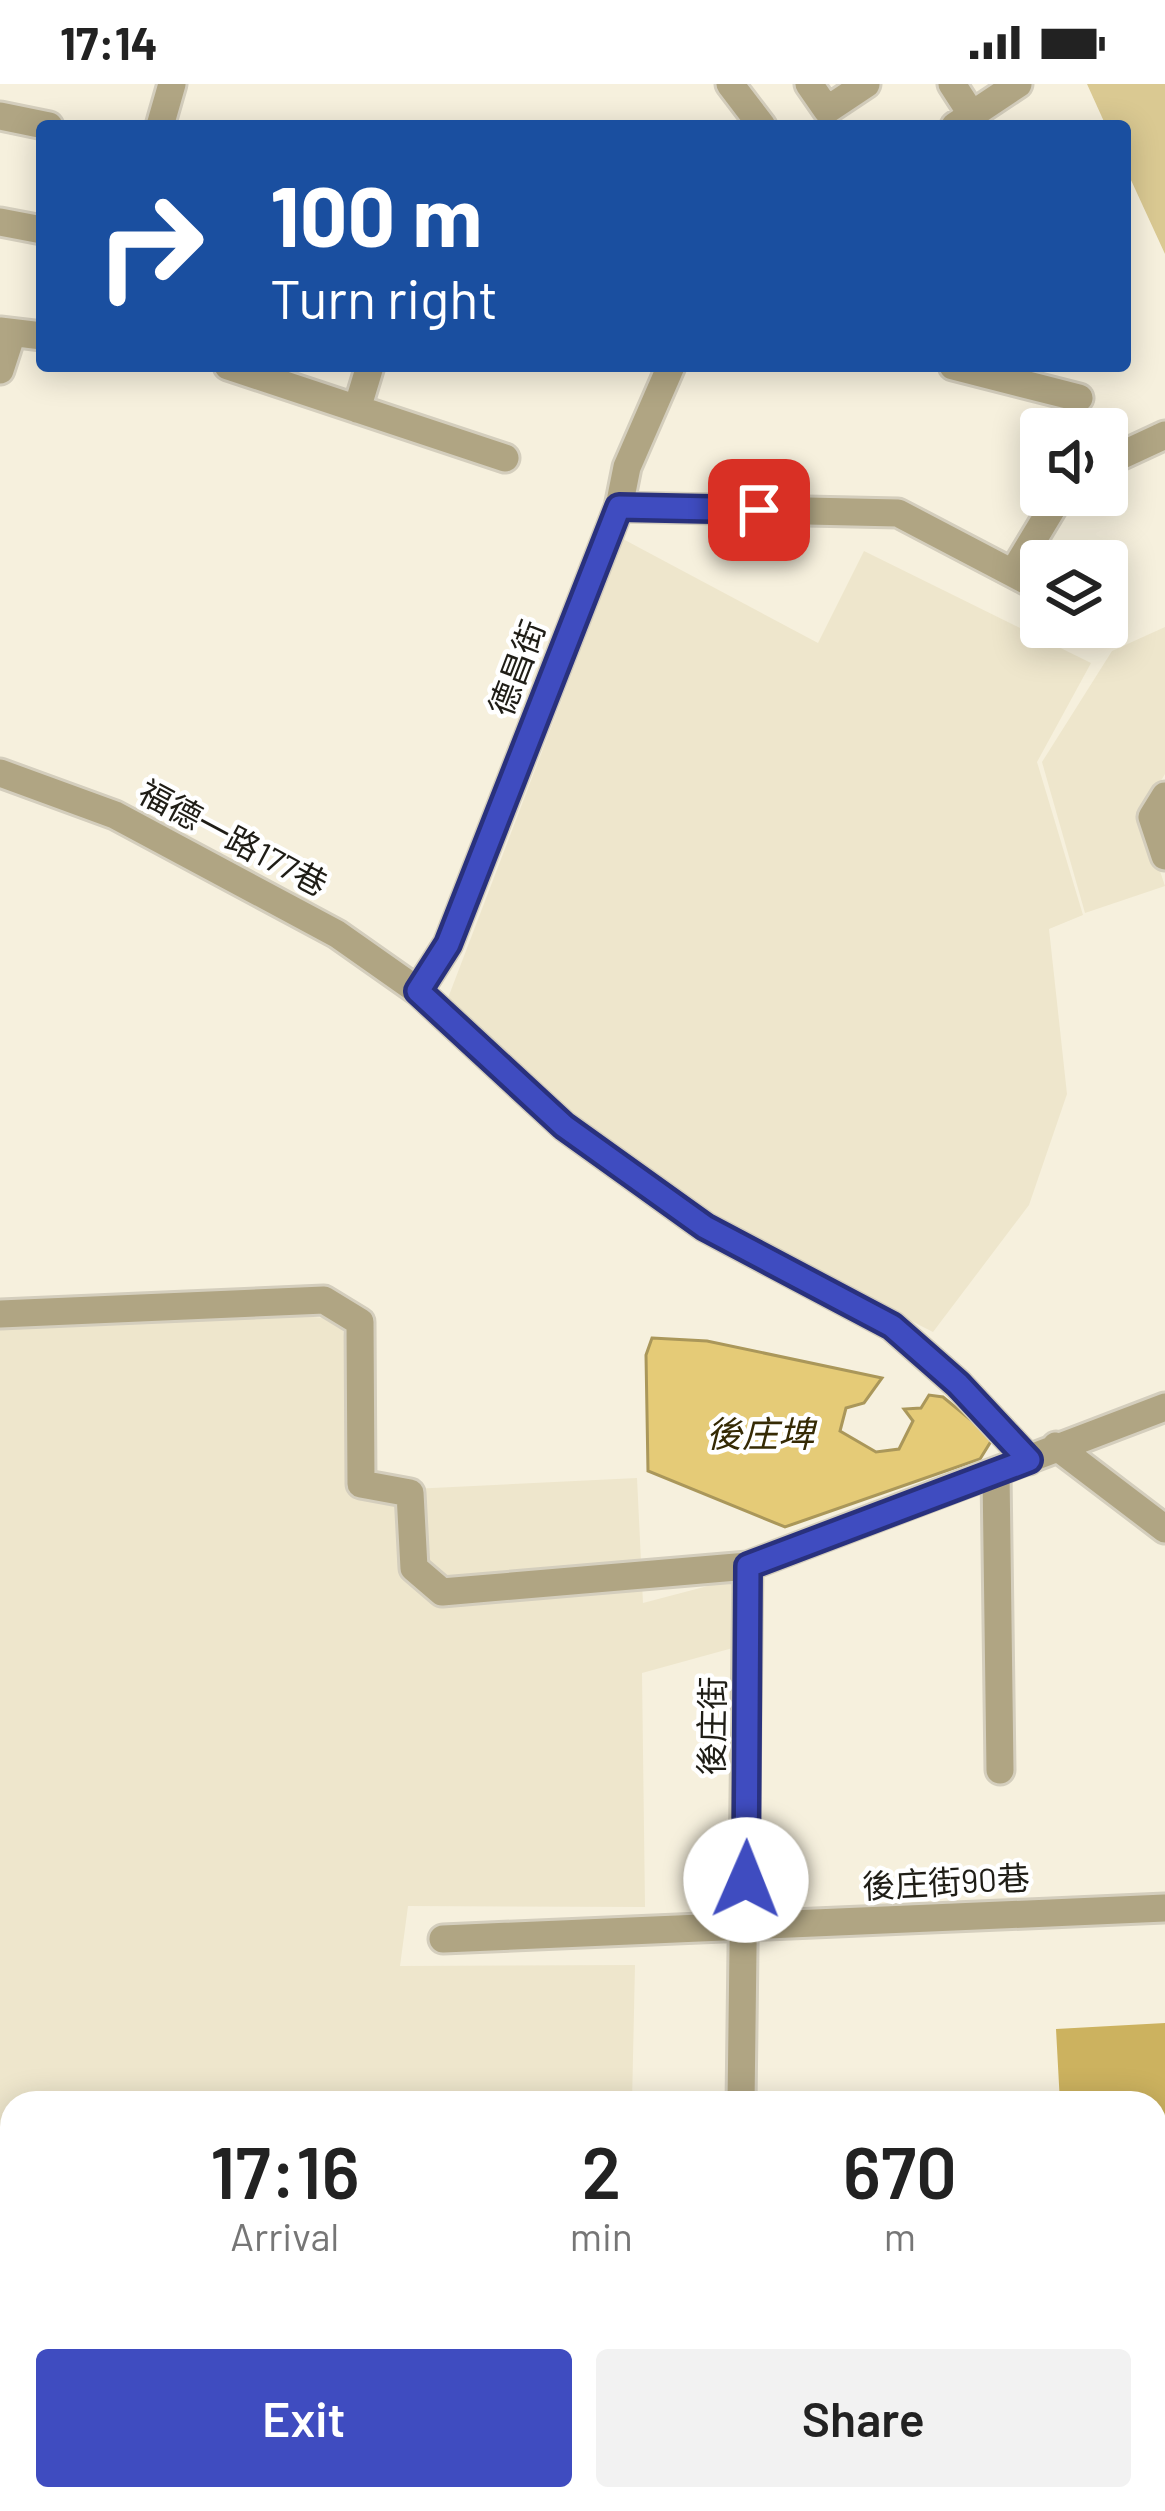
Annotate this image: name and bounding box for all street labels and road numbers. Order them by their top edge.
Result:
street label: 德昌街 [480,614,552,721]
street label: 福德一路177巷 [132,771,335,904]
street label: 後庄街 [690,1676,732,1776]
street label: 後庄街90巷 [861,1857,1031,1905]

